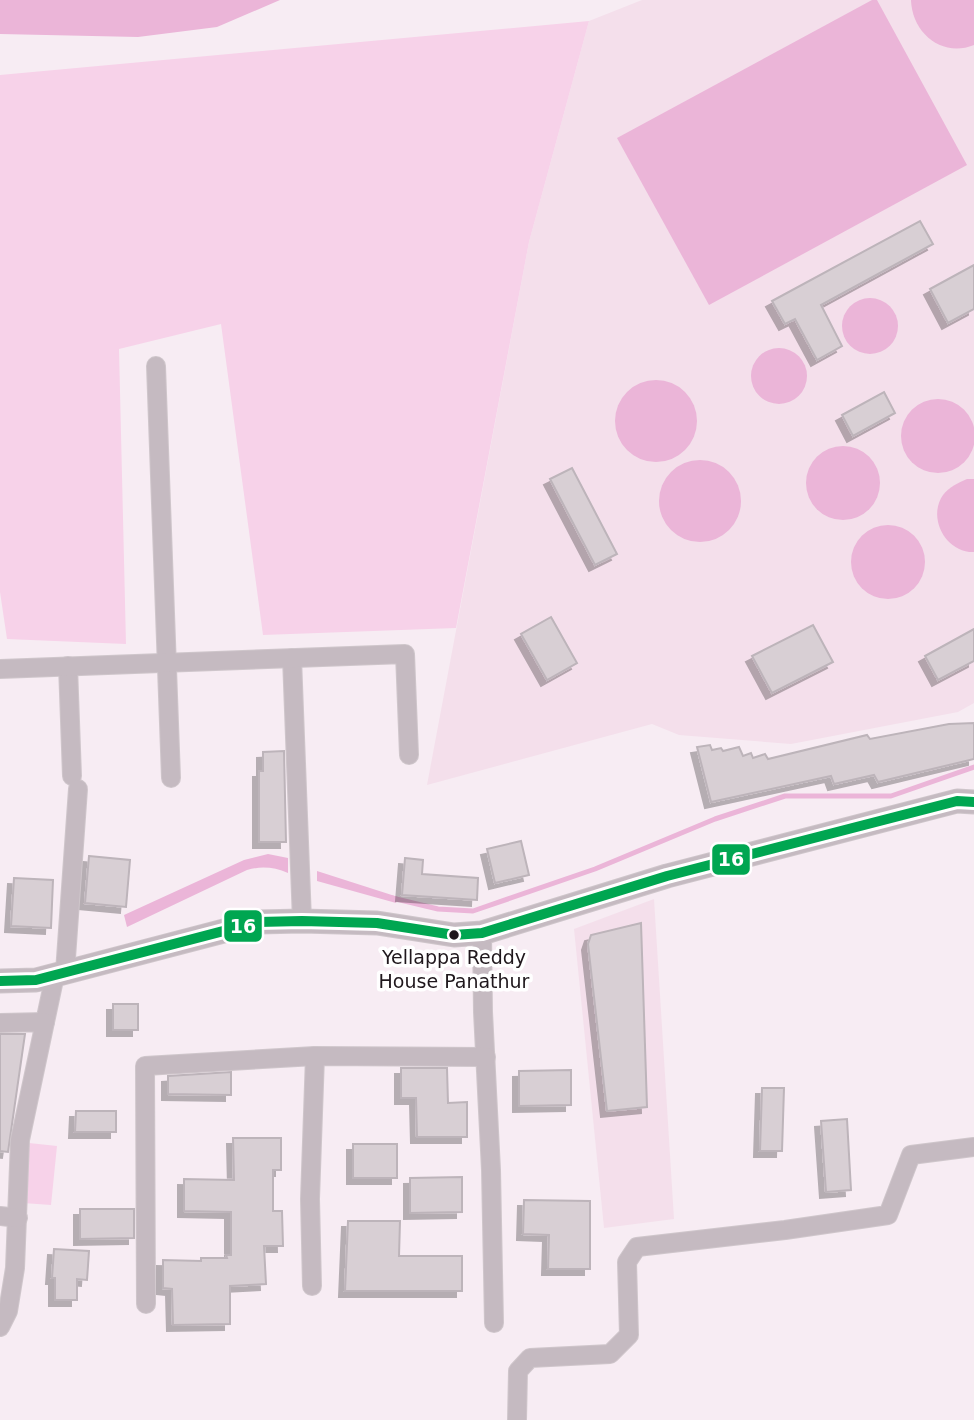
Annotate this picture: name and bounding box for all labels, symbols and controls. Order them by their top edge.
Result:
line badge: 16 [711,843,751,876]
text: 16 [718,848,744,870]
line badge: 16 [223,909,263,943]
text: 16 [230,915,256,937]
marker: Yellappa Reddy House Panathur [447,928,461,942]
place label: Yellappa Reddy House Panathur [379,946,530,992]

